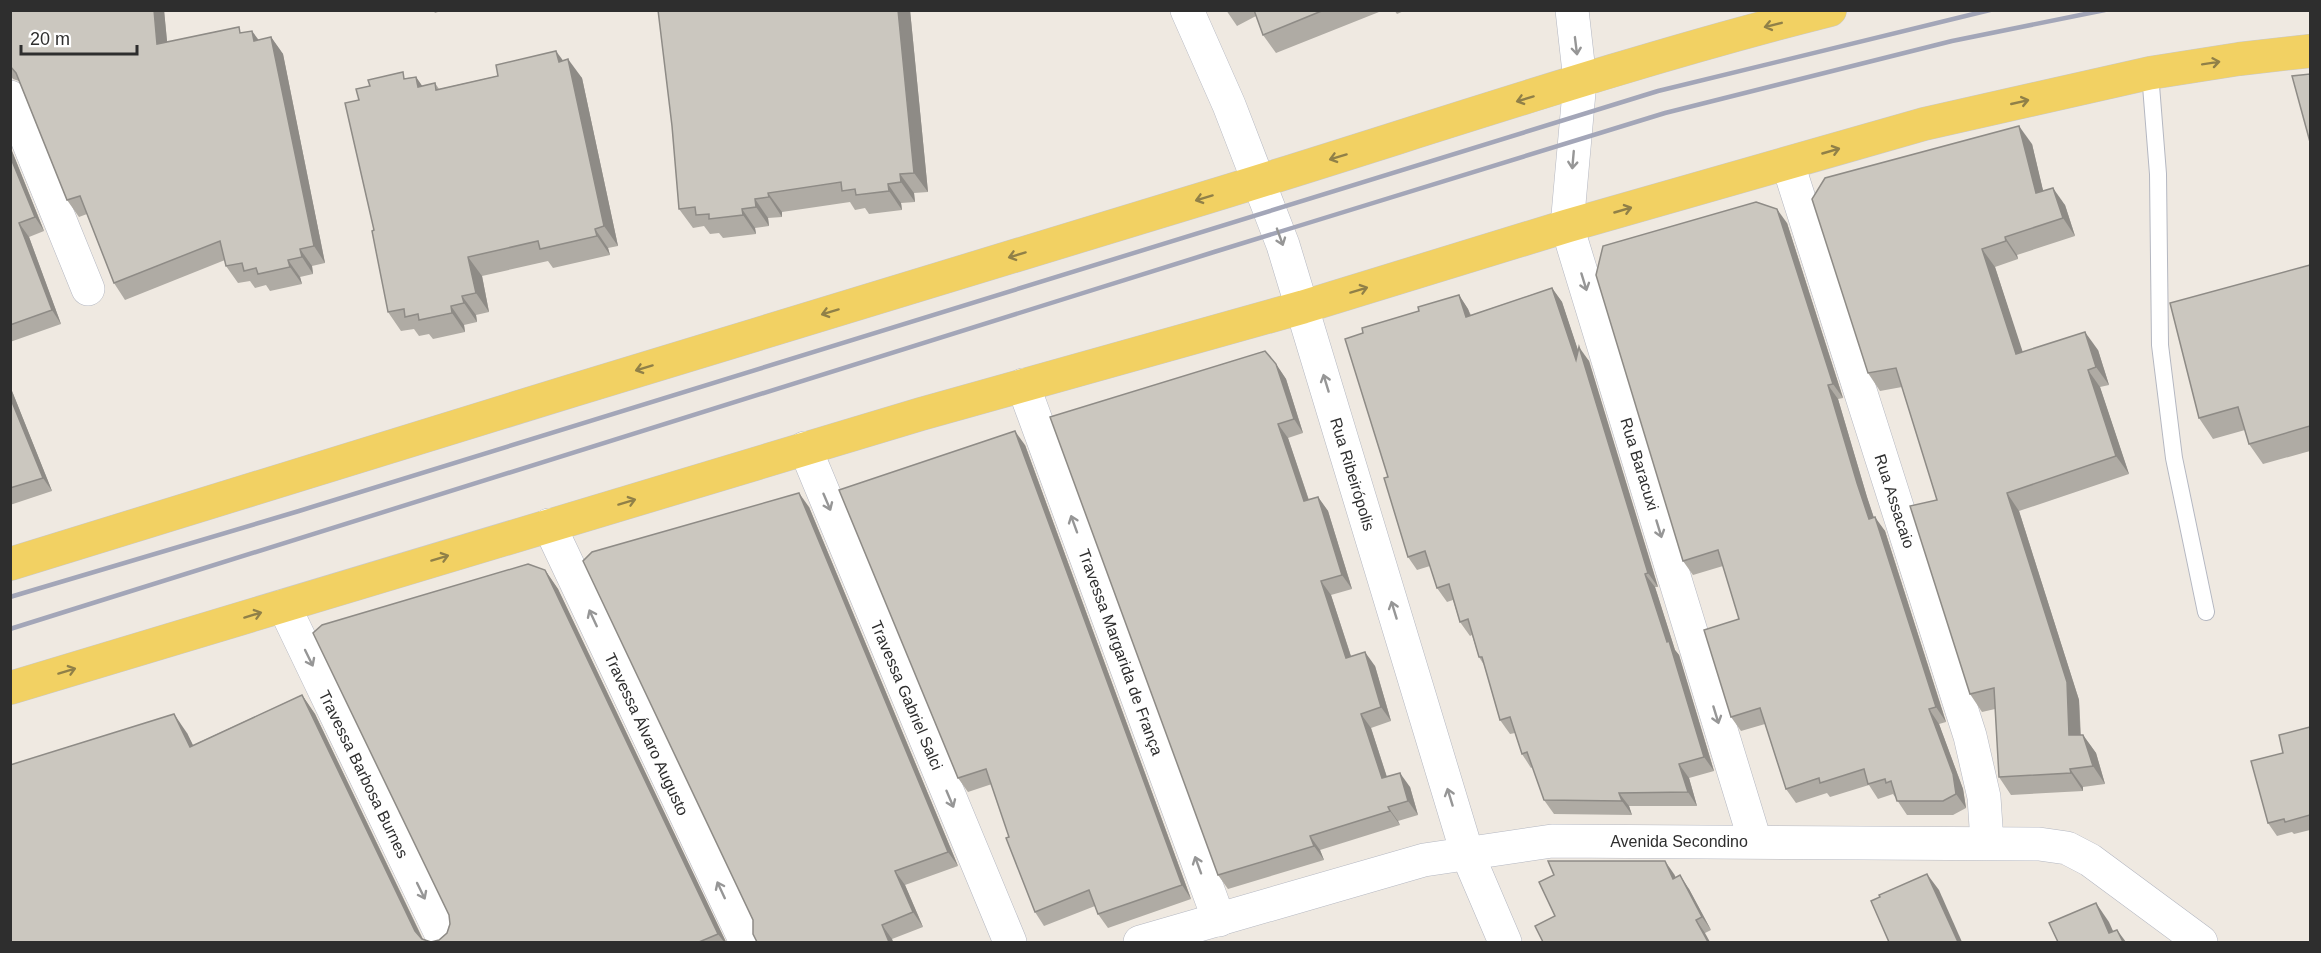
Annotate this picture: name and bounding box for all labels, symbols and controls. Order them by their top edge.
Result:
scale bar [21,18,136,56]
one-way arrow [1764,19,1783,31]
text: 20 m [30,29,70,49]
one-way arrow [1571,35,1582,55]
one-way arrow [2200,58,2220,69]
one-way arrow [1516,94,1535,105]
one-way arrow [2010,96,2029,108]
one-way arrow [1821,145,1840,156]
one-way arrow [1567,150,1578,170]
one-way arrow [1329,152,1348,163]
one-way arrow [1195,194,1214,205]
one-way arrow [1613,204,1632,215]
one-way arrow [1275,227,1286,245]
one-way arrow [1008,250,1027,261]
one-way arrow [1579,272,1590,291]
one-way arrow [1349,284,1368,295]
one-way arrow [821,307,840,318]
one-way arrow [635,363,654,374]
one-way arrow [1320,374,1331,393]
street label: Rua Ribeirópolis [1327,416,1378,533]
street label: Rua Baracuxi [1617,416,1662,513]
street label: Rua Assacaio [1871,452,1918,550]
one-way arrow [822,493,833,511]
one-way arrow [617,496,636,507]
one-way arrow [1068,515,1079,534]
one-way arrow [1655,519,1666,538]
street label: Travessa Margarida de França [1075,547,1166,758]
one-way arrow [430,552,449,563]
one-way arrow [1388,601,1399,620]
one-way arrow [243,609,262,620]
one-way arrow [586,610,598,628]
street label: Travessa Gabriel Salci [867,618,946,772]
one-way arrow [303,649,315,667]
street label: Travessa Álvaro Augusto [601,650,693,818]
one-way arrow [57,665,76,676]
street label: Travessa Barbosa Burnes [315,688,412,861]
one-way arrow [1711,706,1722,725]
one-way arrow [1444,788,1455,807]
one-way arrow [945,789,956,808]
street label: Avenida Secondino [1610,833,1748,850]
one-way arrow [1192,856,1203,875]
one-way arrow [415,881,427,899]
one-way arrow [715,881,726,899]

